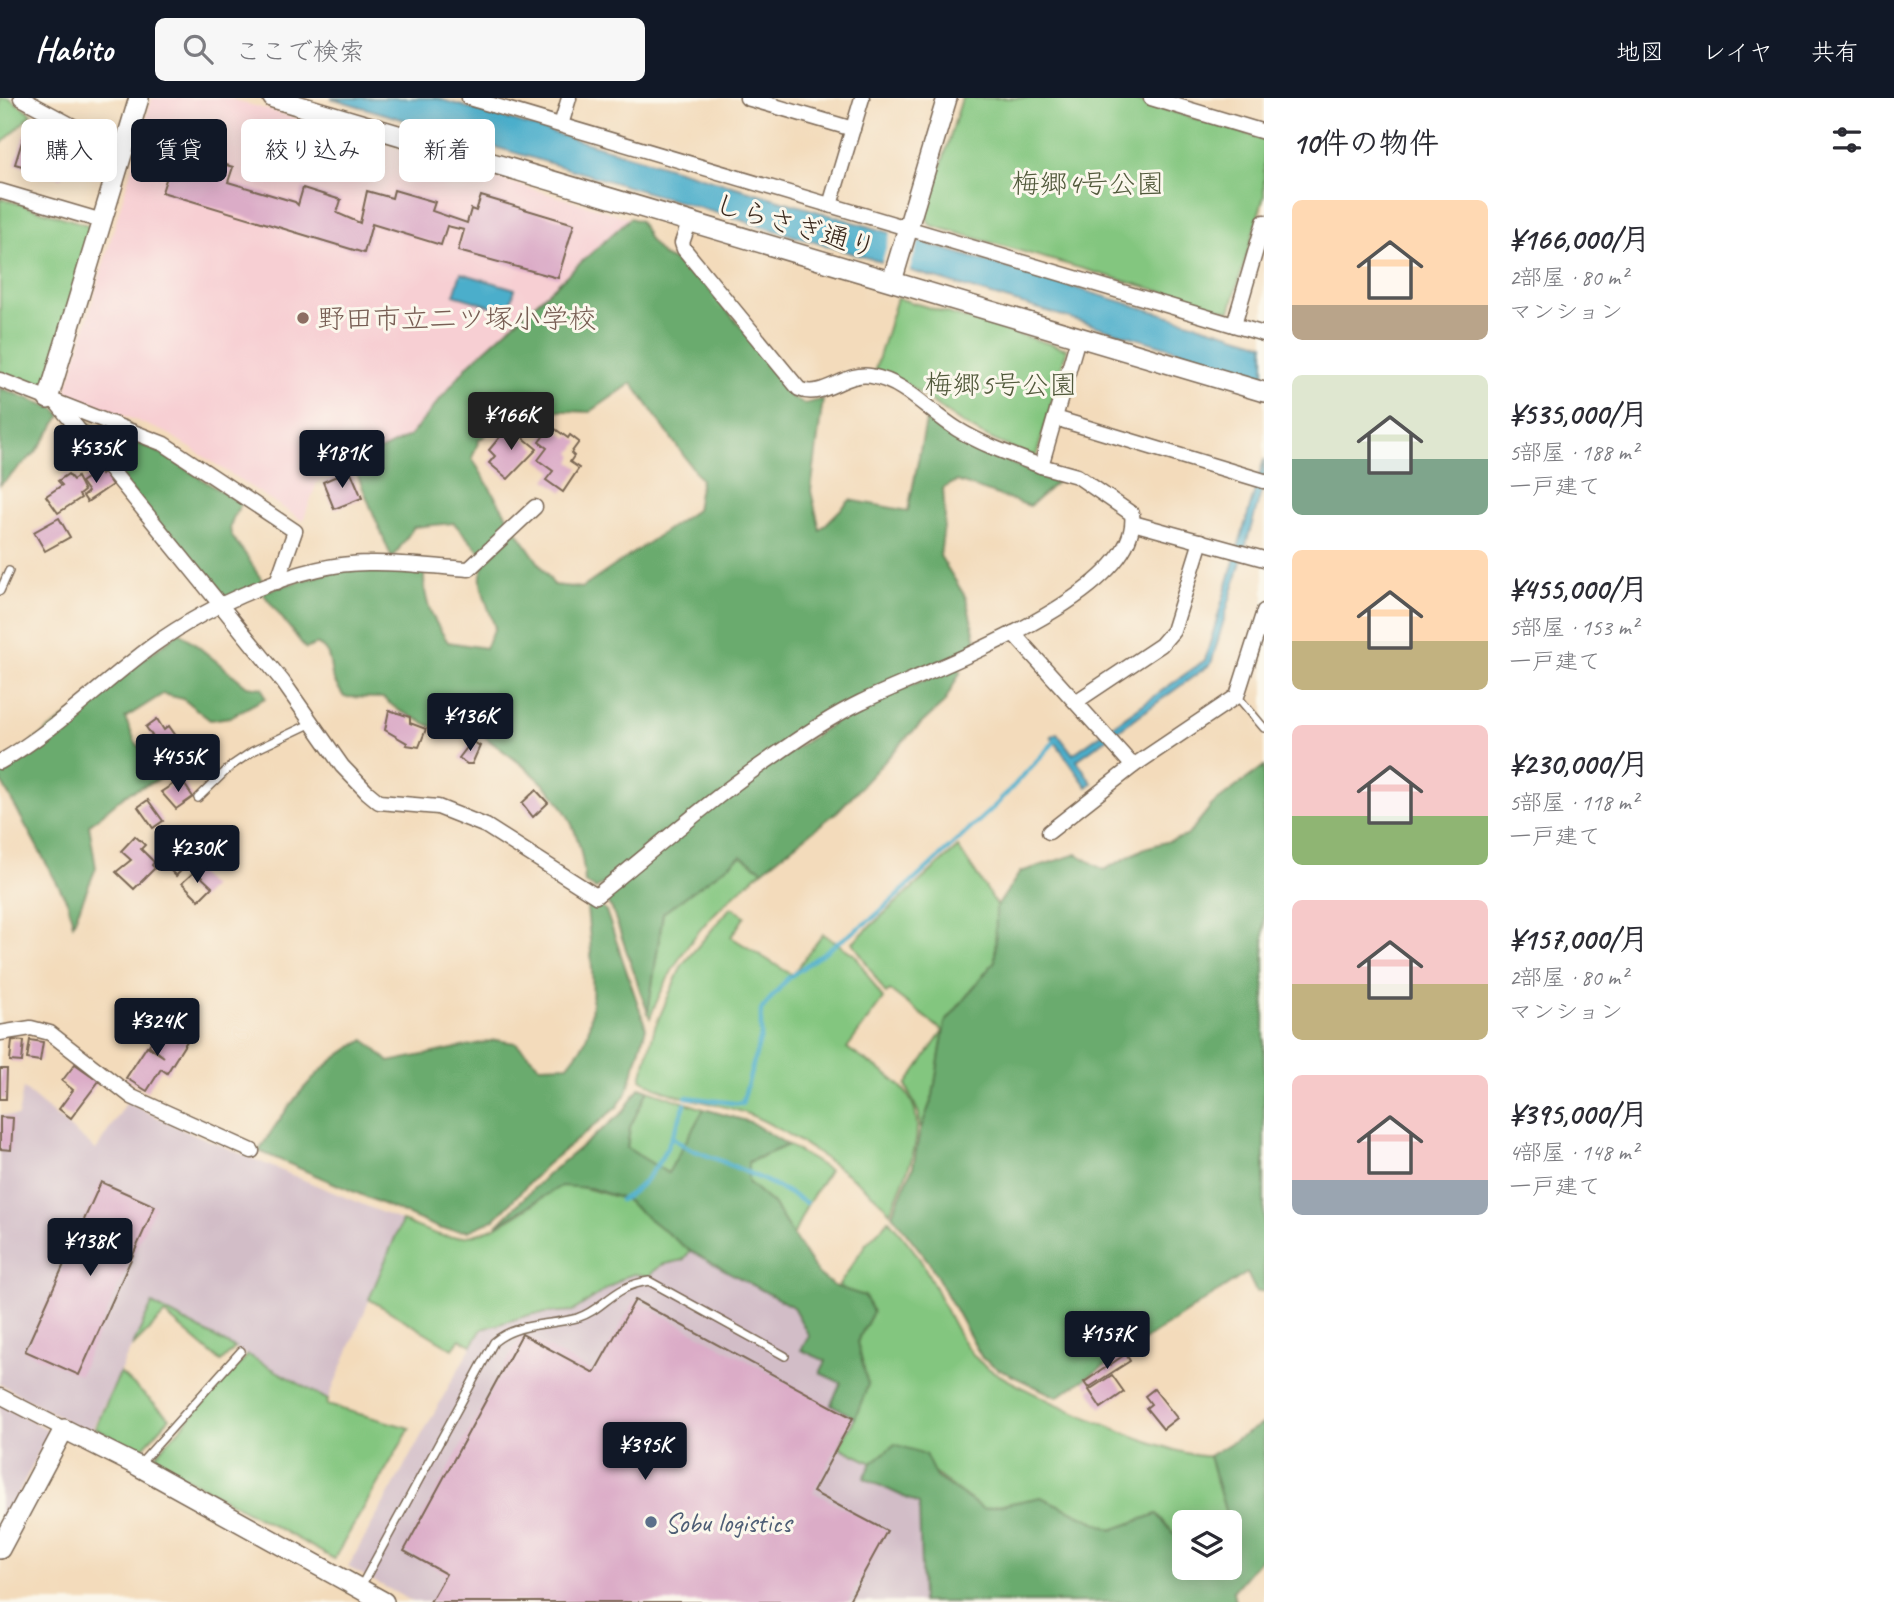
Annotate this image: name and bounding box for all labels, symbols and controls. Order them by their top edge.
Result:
search box [155,18,645,81]
text: Habito [35,28,113,70]
icon: search [179,30,217,68]
text: ここで検索 [235,35,365,68]
text: 地図 [1616,37,1664,67]
text: レイヤ [1702,37,1773,67]
text: 共有 [1811,37,1859,67]
chip: 購入 [21,119,117,182]
chip: 賃貸 [131,119,227,182]
chip: 絞り込み [241,119,385,182]
chip: 新着 [399,119,495,182]
icon: filters [1828,121,1866,159]
text: 10件の物件 [1292,124,1439,162]
park label: 梅郷4号公園 [1012,166,1164,201]
street label: しらさぎ通り [711,186,881,265]
text: ¥166,000/月 [1509,220,1651,258]
icon: home [1348,228,1432,312]
text: 2部屋 · 80 m² [1509,263,1627,292]
text: マンション [1509,297,1623,326]
place label: 野田市立二ツ塚小学校 [317,301,597,336]
marker: 野田市立二ツ塚小学校 [295,310,311,326]
park label: 梅郷5号公園 [925,367,1077,402]
pin: ¥166K [462,392,560,452]
text: ¥535,000/月 [1509,395,1648,433]
text: ¥166K [484,400,538,429]
icon: home [1348,403,1432,487]
pin: ¥535K [47,426,145,485]
pin: ¥181K [293,430,391,490]
text: ¥535K [70,433,122,462]
text: ¥181K [315,438,369,467]
text: 5部屋 · 188 m² [1509,438,1638,467]
text: 一戸建て [1509,472,1601,501]
text: ¥455,000/月 [1509,570,1648,608]
icon: home [1348,578,1432,662]
text: 5部屋 · 153 m² [1509,613,1638,642]
text: 一戸建て [1509,647,1601,676]
pin: ¥136K [421,694,519,753]
text: ¥136K [443,701,497,730]
pin: ¥455K [129,734,227,794]
text: ¥455K [152,742,204,771]
text: ¥230,000/月 [1509,745,1649,783]
icon: home [1348,753,1432,837]
text: 5部屋 · 118 m² [1509,788,1638,817]
text: 一戸建て [1509,822,1601,851]
pin: ¥230K [148,826,246,885]
text: ¥230K [170,833,224,862]
text: ¥157,000/月 [1509,920,1649,958]
icon: home [1348,928,1432,1012]
text: 2部屋 · 80 m² [1509,963,1627,992]
text: マンション [1509,997,1623,1026]
pin: ¥324K [108,998,206,1058]
text: ¥324K [130,1006,184,1035]
text: ¥395,000/月 [1509,1095,1649,1133]
icon: home [1348,1103,1432,1187]
text: 4部屋 · 148 m² [1509,1138,1638,1167]
text: 一戸建て [1509,1172,1601,1201]
pin: ¥138K [41,1218,139,1278]
text: ¥138K [63,1226,117,1255]
pin: ¥157K [1058,1312,1156,1371]
text: ¥157K [1081,1319,1133,1348]
pin: ¥395K [596,1422,694,1482]
text: ¥395K [619,1430,671,1459]
place label: Sobu logistics [665,1505,794,1540]
map controls [1172,1510,1242,1580]
button: layers [1172,1510,1242,1580]
marker: Sobu logistics [643,1514,659,1530]

